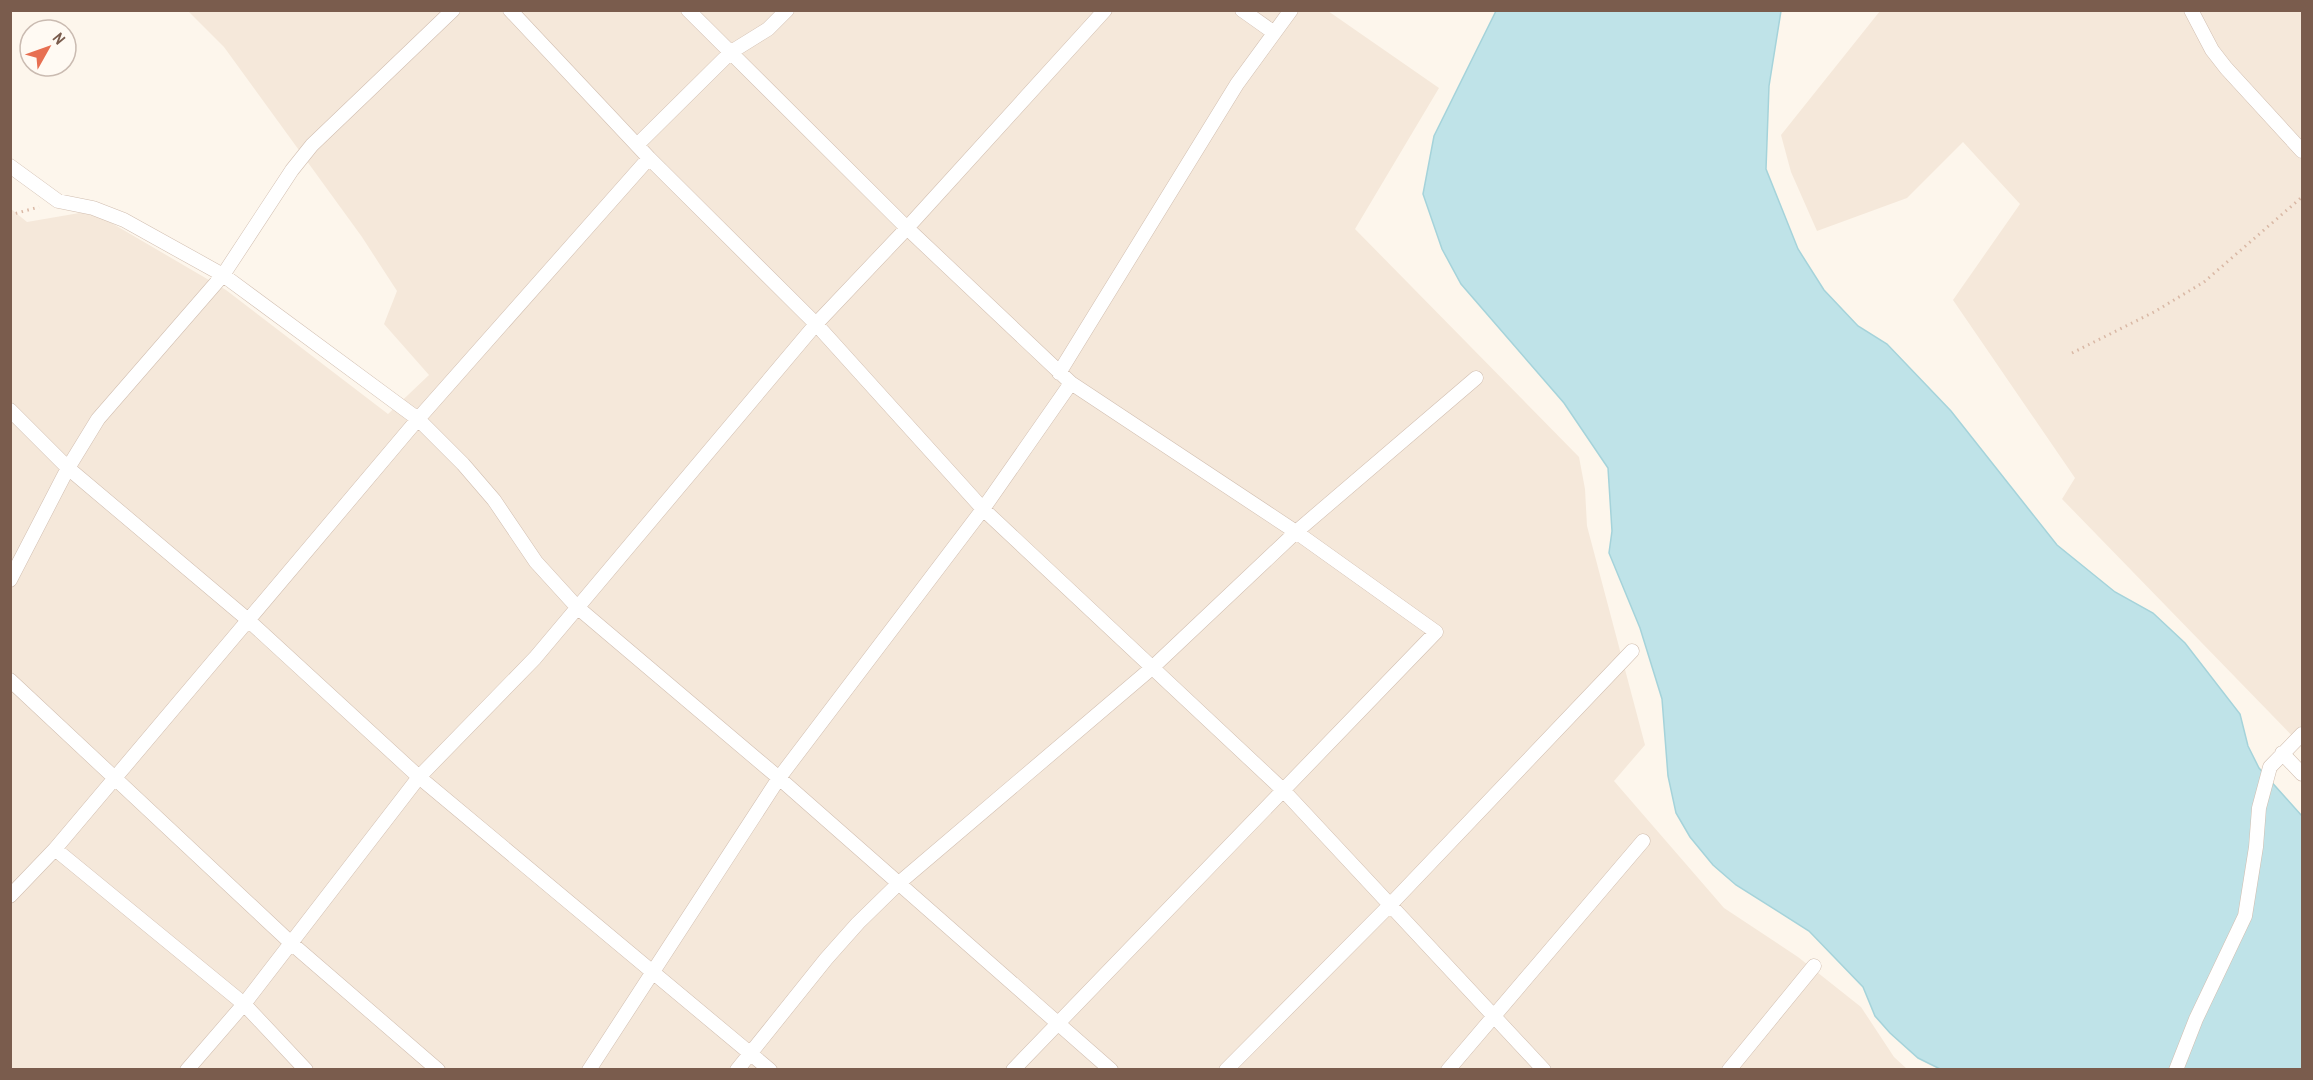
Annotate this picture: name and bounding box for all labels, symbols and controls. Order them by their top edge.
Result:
north arrow [18,18,78,78]
text: N [48,28,71,49]

